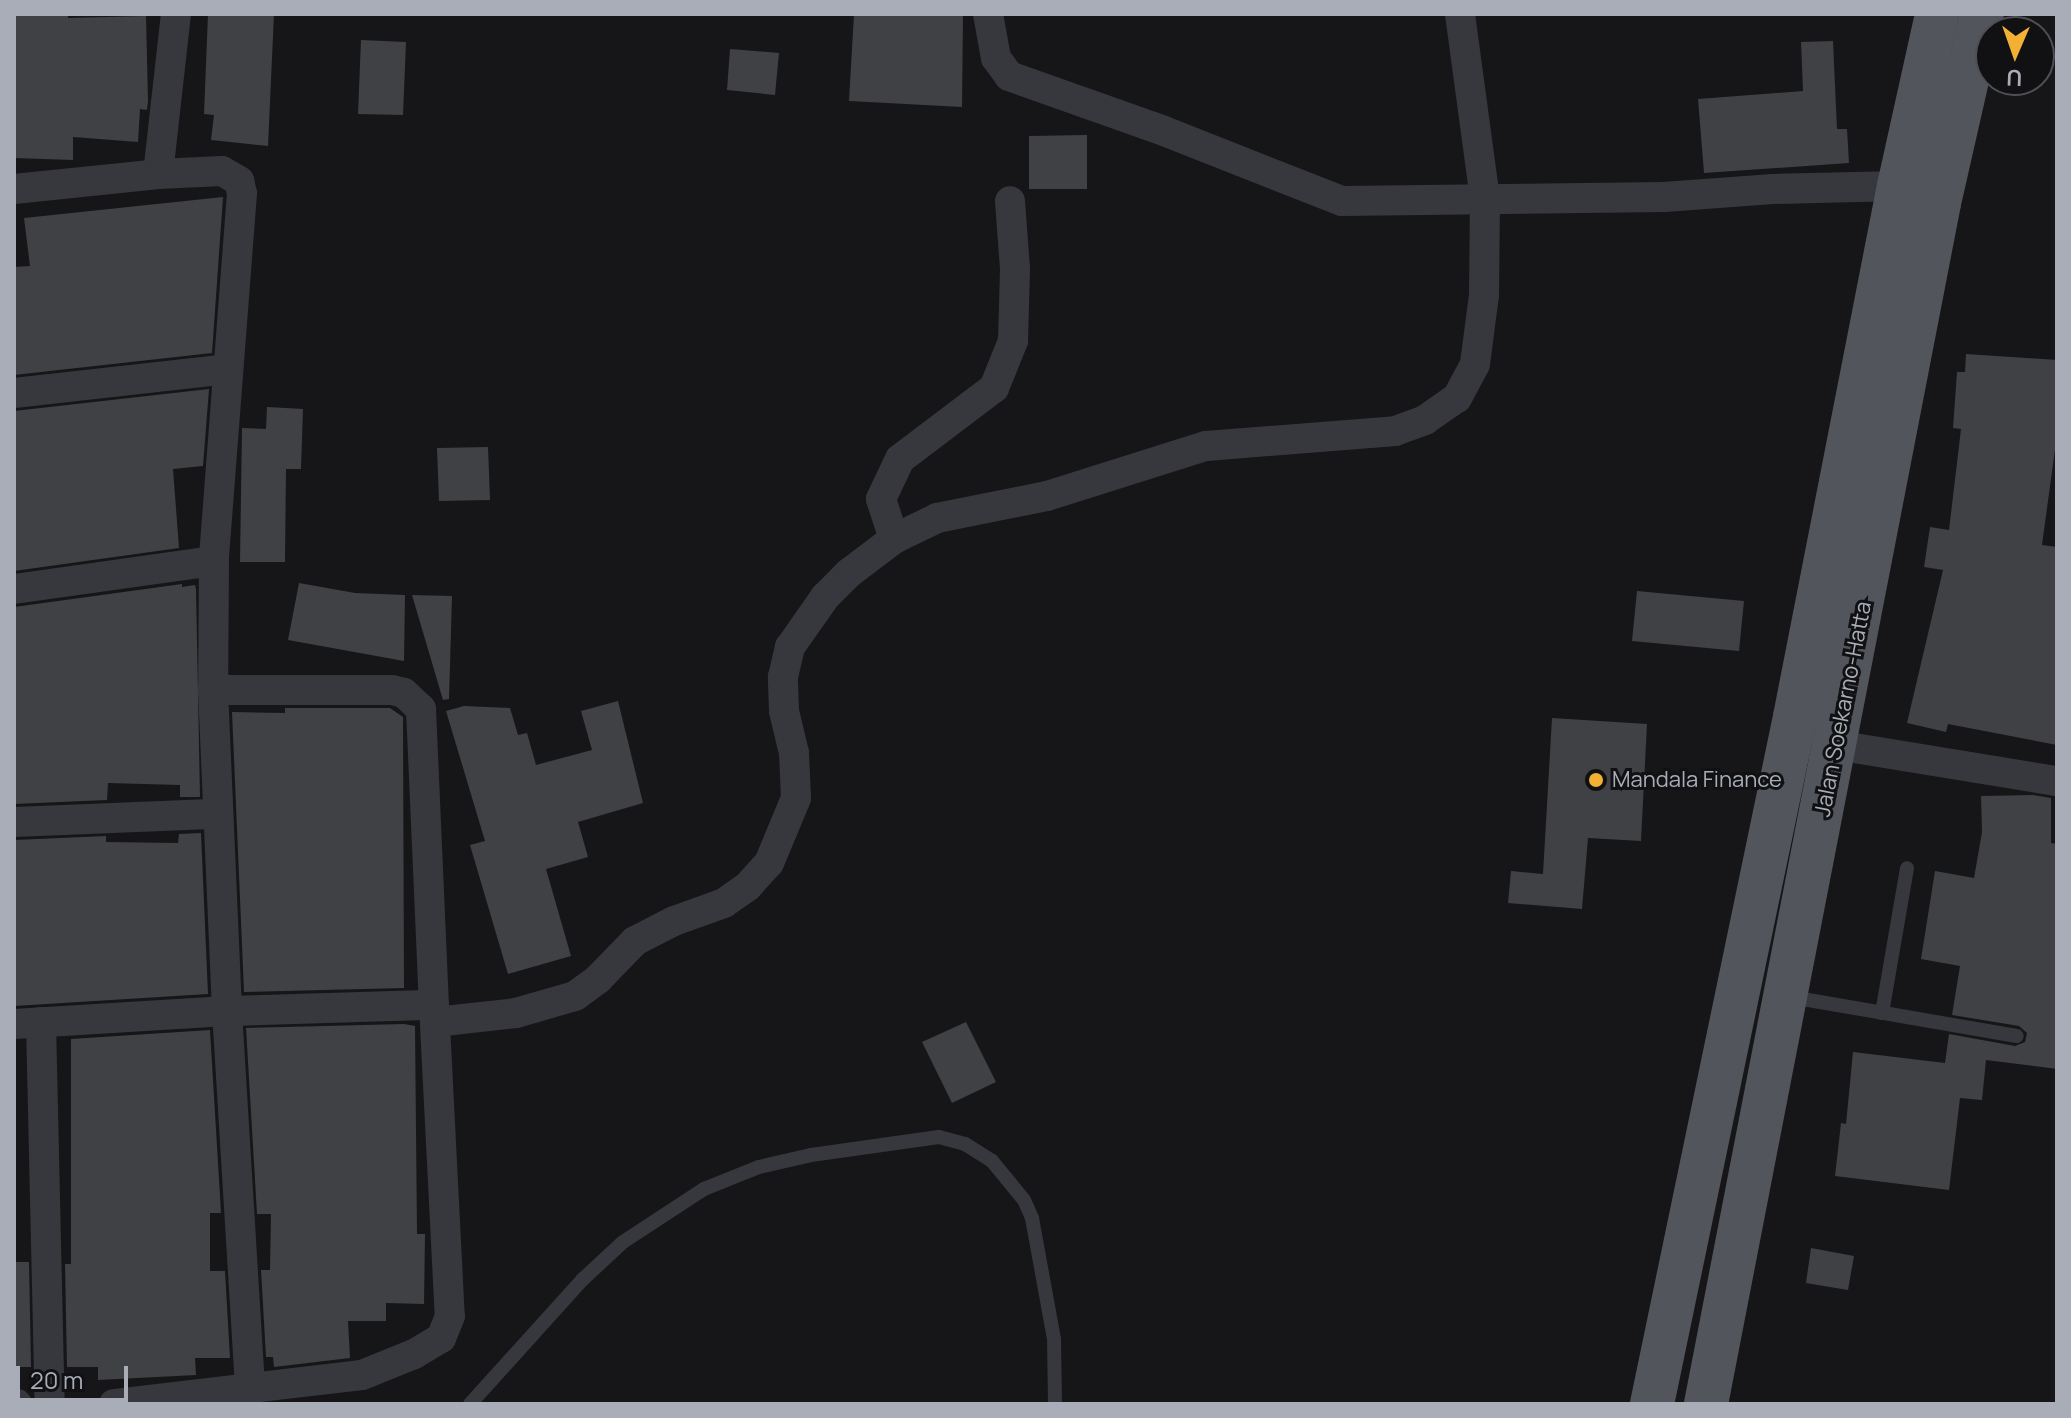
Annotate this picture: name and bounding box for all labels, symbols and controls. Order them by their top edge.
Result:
north arrow [1975,16,2055,96]
text: U [2006,63,2023,93]
street label: Jalan Soekarno-Hatta [1809,599,1877,819]
place label: Mandala Finance [1612,767,1782,793]
marker: Mandala Finance [1587,771,1605,789]
scale bar [20,1350,132,1400]
text: 20 m [30,1363,83,1396]

